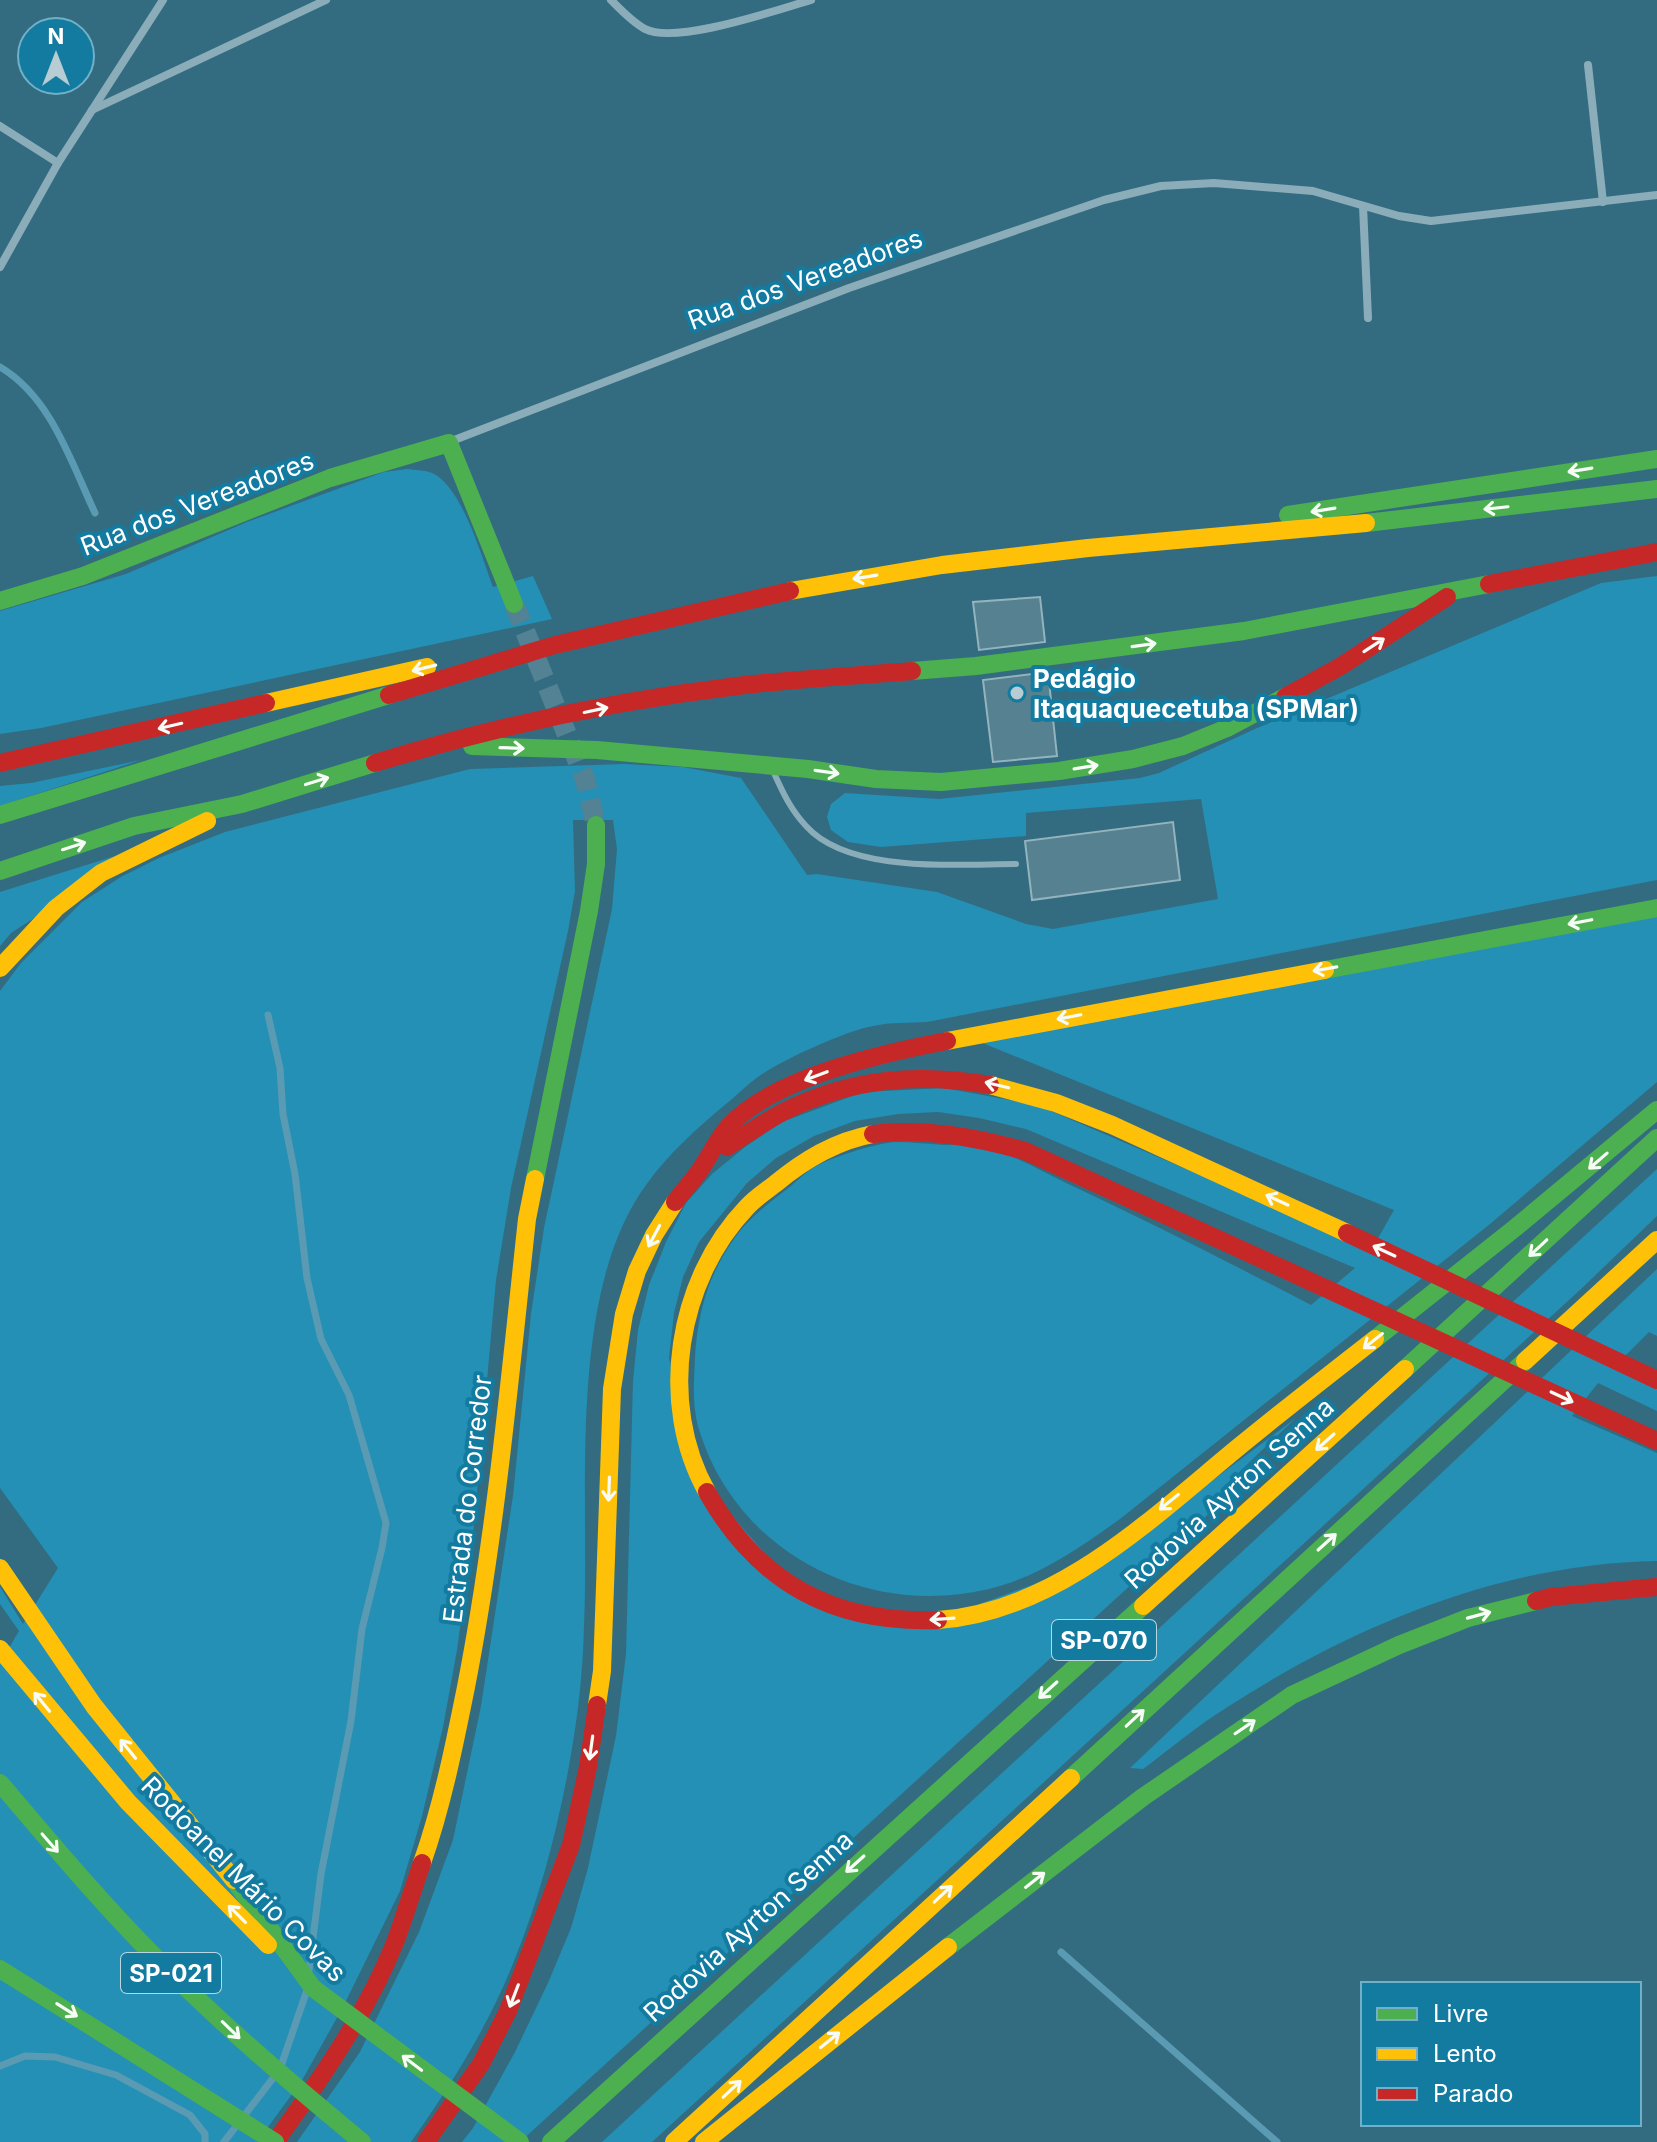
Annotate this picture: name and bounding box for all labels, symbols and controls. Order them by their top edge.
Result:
north arrow [16,16,96,96]
text: N [48,23,64,49]
street label: Rua dos Vereadores [683,222,927,336]
street label: Rua dos Vereadores [76,444,318,562]
one-way arrow [1568,463,1593,478]
one-way arrow [1484,501,1509,516]
one-way arrow [1311,503,1336,518]
one-way arrow [853,570,878,585]
one-way arrow [1362,636,1384,653]
one-way arrow [1131,637,1157,652]
one-way arrow [411,662,437,677]
place label: Pedágio Itaquaquecetuba (SPMar) [1033,663,1359,724]
marker: Pedágio Itaquaquecetuba (SPMar) [1008,684,1026,702]
one-way arrow [582,702,608,717]
one-way arrow [158,719,184,734]
one-way arrow [498,740,525,755]
one-way arrow [1072,759,1098,774]
one-way arrow [814,765,839,780]
one-way arrow [303,773,329,788]
one-way arrow [61,838,86,852]
one-way arrow [1568,915,1594,930]
one-way arrow [1312,963,1338,978]
one-way arrow [1057,1011,1082,1026]
one-way arrow [804,1070,829,1084]
one-way arrow [985,1077,1011,1092]
one-way arrow [1588,1152,1609,1170]
one-way arrow [1265,1192,1289,1207]
one-way arrow [645,1224,661,1248]
one-way arrow [1528,1238,1548,1256]
one-way arrow [1372,1243,1396,1258]
one-way arrow [1363,1332,1384,1349]
street label: Estrada do Corredor [436,1373,498,1625]
one-way arrow [1550,1390,1574,1405]
street label: Rodovia Ayrton Senna [1118,1391,1340,1595]
one-way arrow [1315,1432,1335,1450]
one-way arrow [602,1475,617,1502]
one-way arrow [1159,1493,1180,1511]
one-way arrow [1316,1534,1336,1552]
one-way arrow [1465,1607,1491,1622]
one-way arrow [929,1612,956,1627]
road number: SP-070 [1052,1620,1156,1660]
one-way arrow [1039,1681,1059,1699]
one-way arrow [33,1692,51,1713]
one-way arrow [1125,1708,1145,1727]
one-way arrow [1233,1719,1256,1735]
one-way arrow [583,1735,598,1761]
one-way arrow [120,1739,137,1760]
street label: Rodoanel Mário Covas [135,1770,353,1988]
street label: Rodovia Ayrton Senna [637,1824,859,2028]
one-way arrow [41,1832,59,1852]
one-way arrow [845,1855,865,1873]
one-way arrow [1024,1872,1045,1889]
one-way arrow [933,1885,953,1903]
one-way arrow [227,1905,247,1925]
road number: SP-021 [121,1953,221,1993]
legend [1361,1982,1641,2126]
one-way arrow [506,1983,520,2008]
text: Livre [1433,1999,1489,2028]
one-way arrow [55,2002,78,2018]
one-way arrow [221,2020,241,2039]
one-way arrow [819,2031,840,2049]
text: Lento [1433,2039,1497,2068]
one-way arrow [402,2055,423,2072]
text: Parado [1433,2079,1513,2108]
one-way arrow [721,2080,741,2098]

